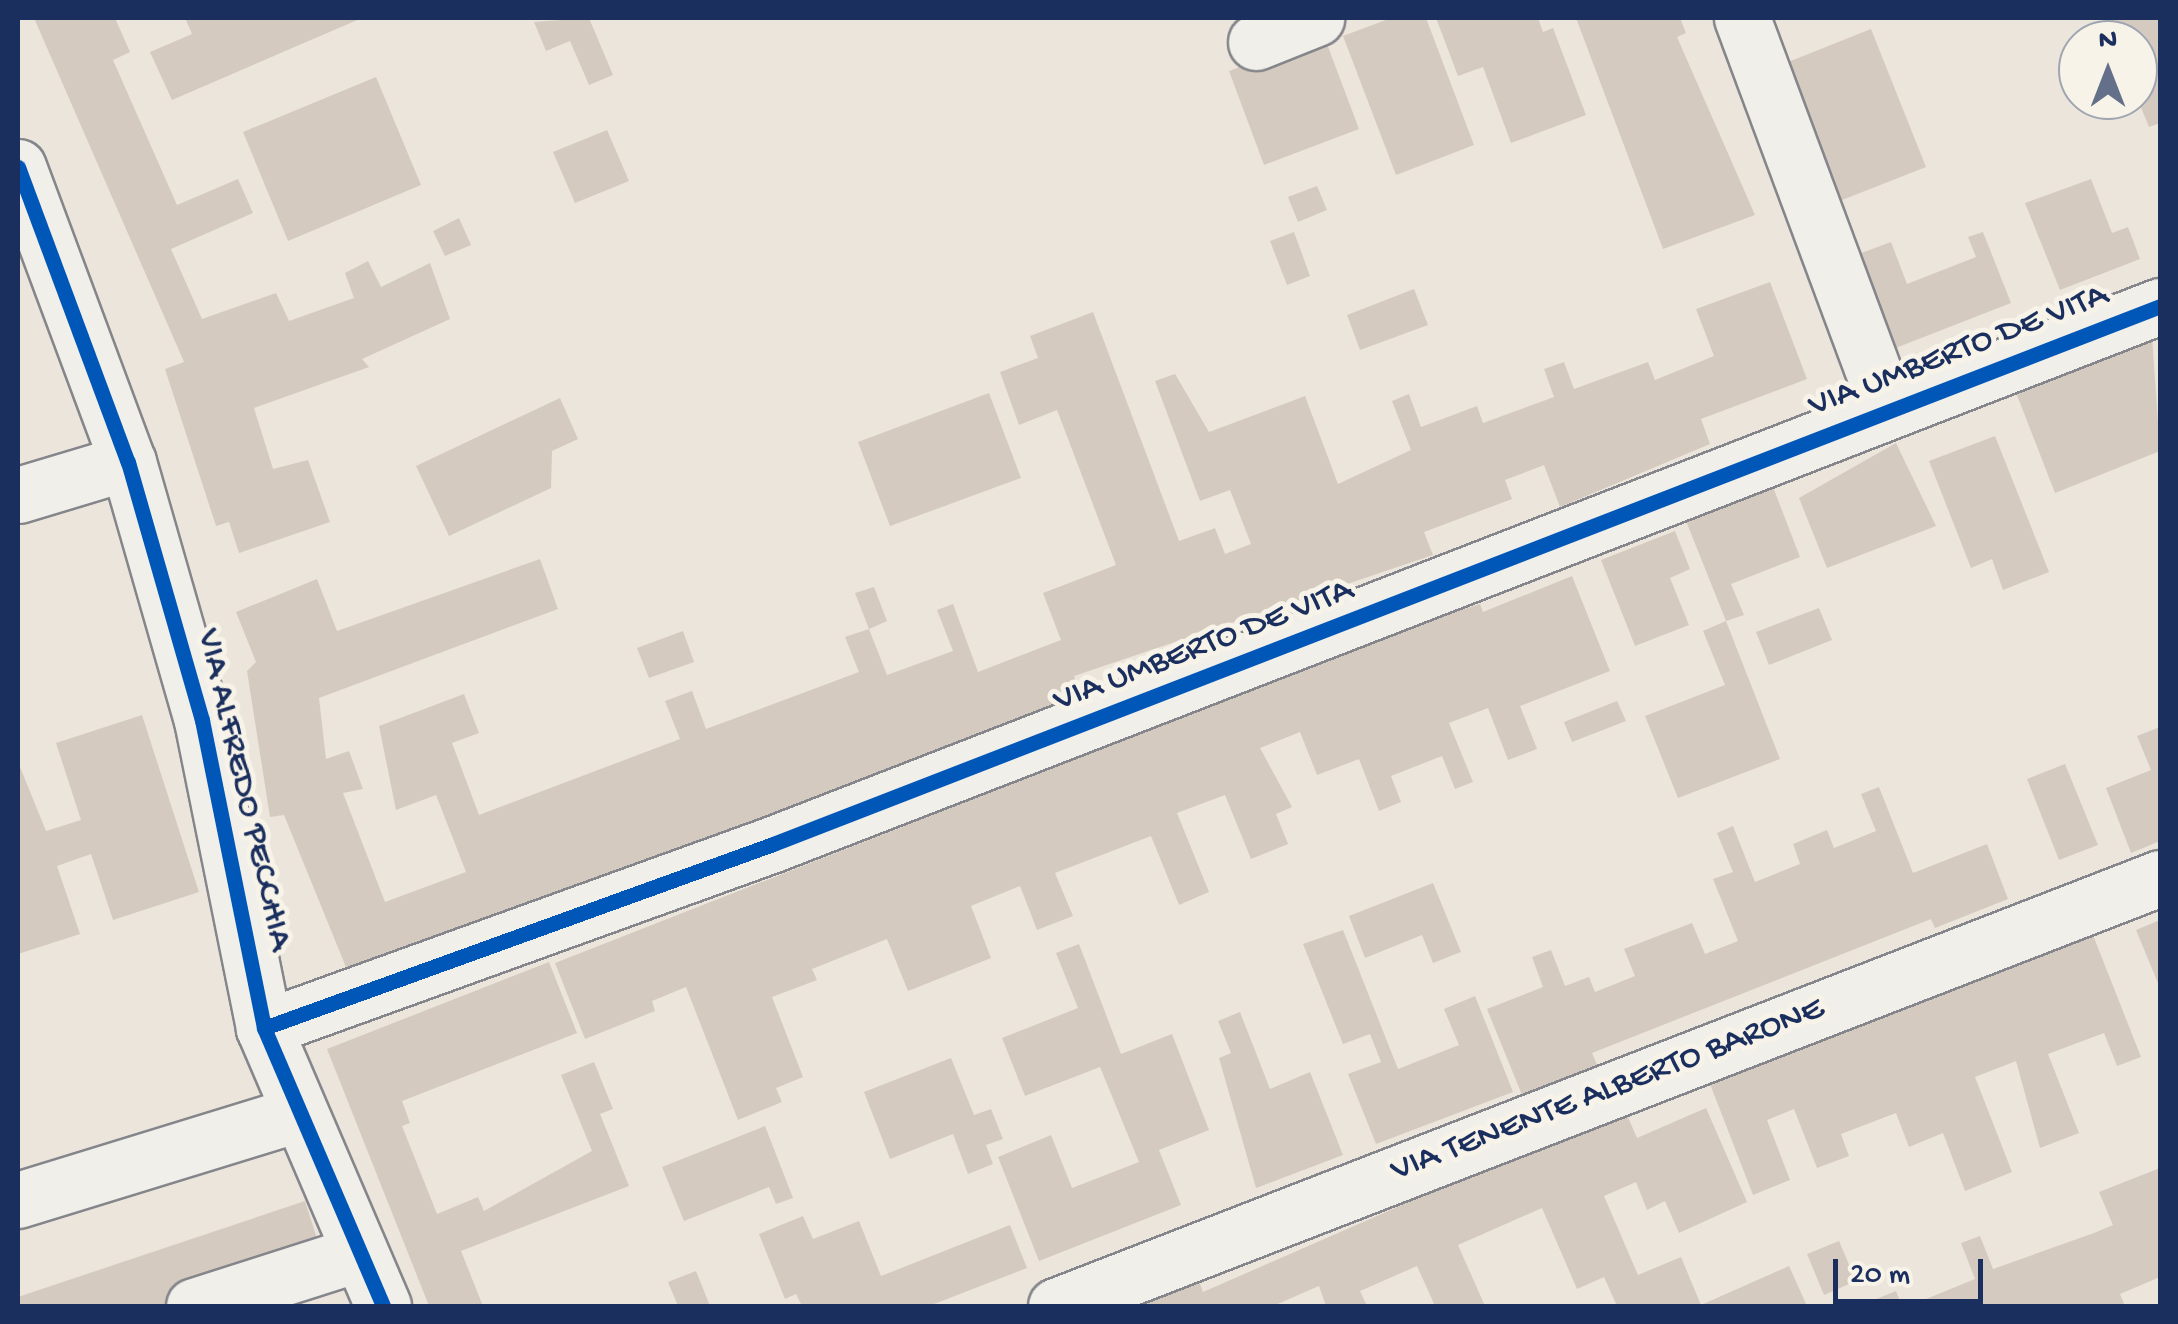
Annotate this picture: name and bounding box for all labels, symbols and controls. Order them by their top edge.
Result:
north arrow [2058,20,2158,120]
text: N [2099,25,2117,58]
street label: VIA UMBERTO DE VITA [1803,276,2115,428]
street label: VIA UMBERTO DE VITA [1048,571,1360,723]
street label: VIA ALFREDO PECCHIA [186,625,300,955]
street label: VIA TENENTE ALBERTO BARONE [1386,989,1830,1193]
scale bar [1838,1239,1988,1301]
text: 20 m [1850,1259,1910,1294]

